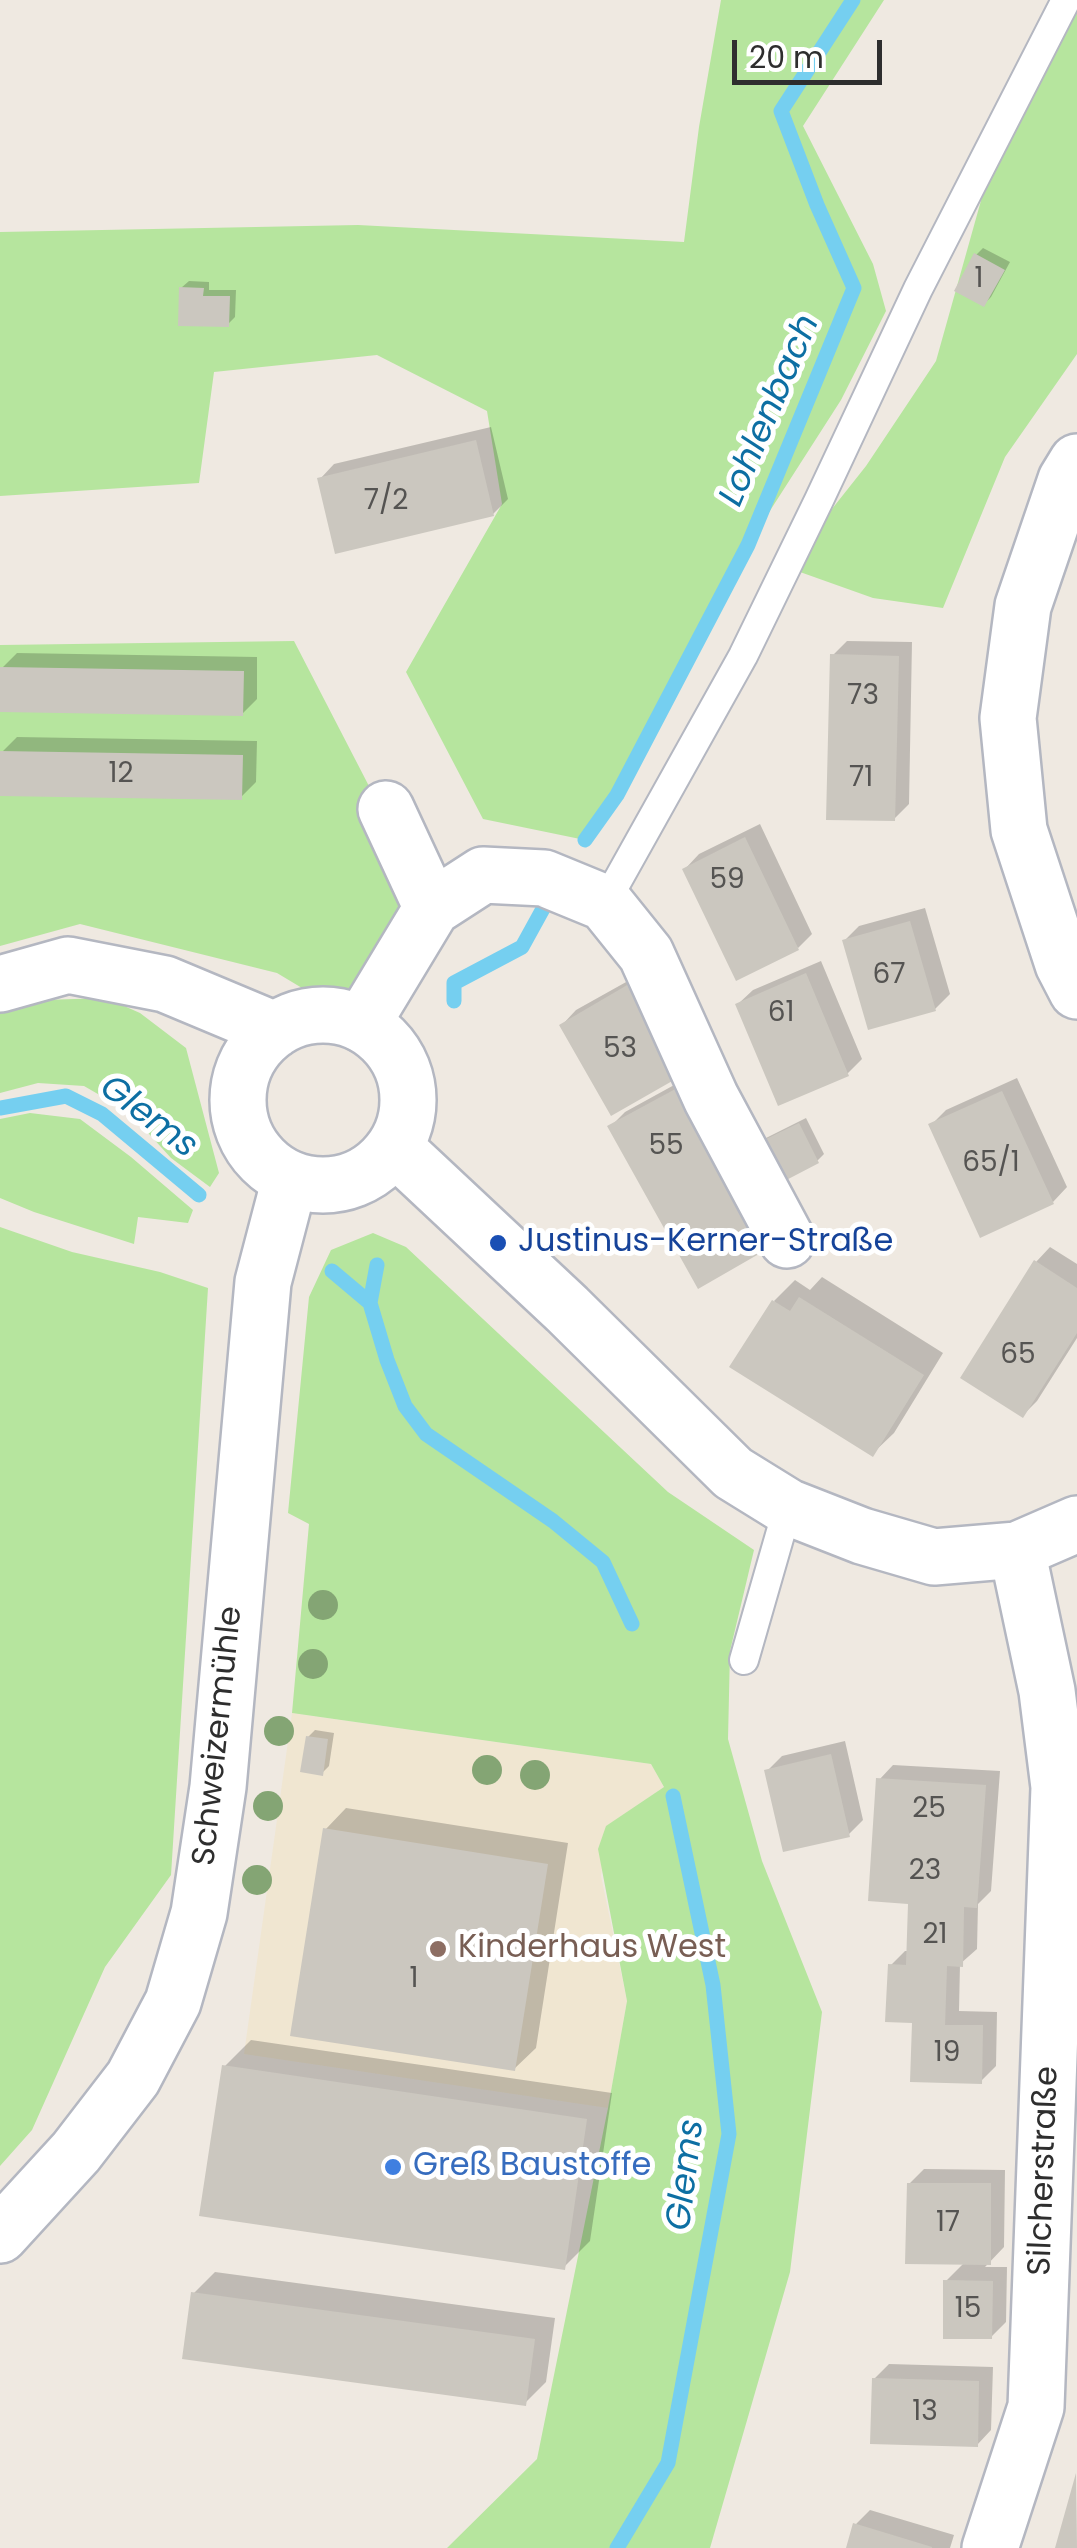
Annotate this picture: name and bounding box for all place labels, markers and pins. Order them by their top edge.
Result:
place label: Justinus-Kerner-Straße [518,1224,893,1262]
marker: Justinus-Kerner-Straße [487,1232,509,1254]
place label: Kinderhaus West [458,1930,726,1968]
marker: Kinderhaus West [427,1938,449,1960]
place label: Greß Baustoffe [413,2148,651,2186]
marker: Greß Baustoffe [382,2156,404,2178]

